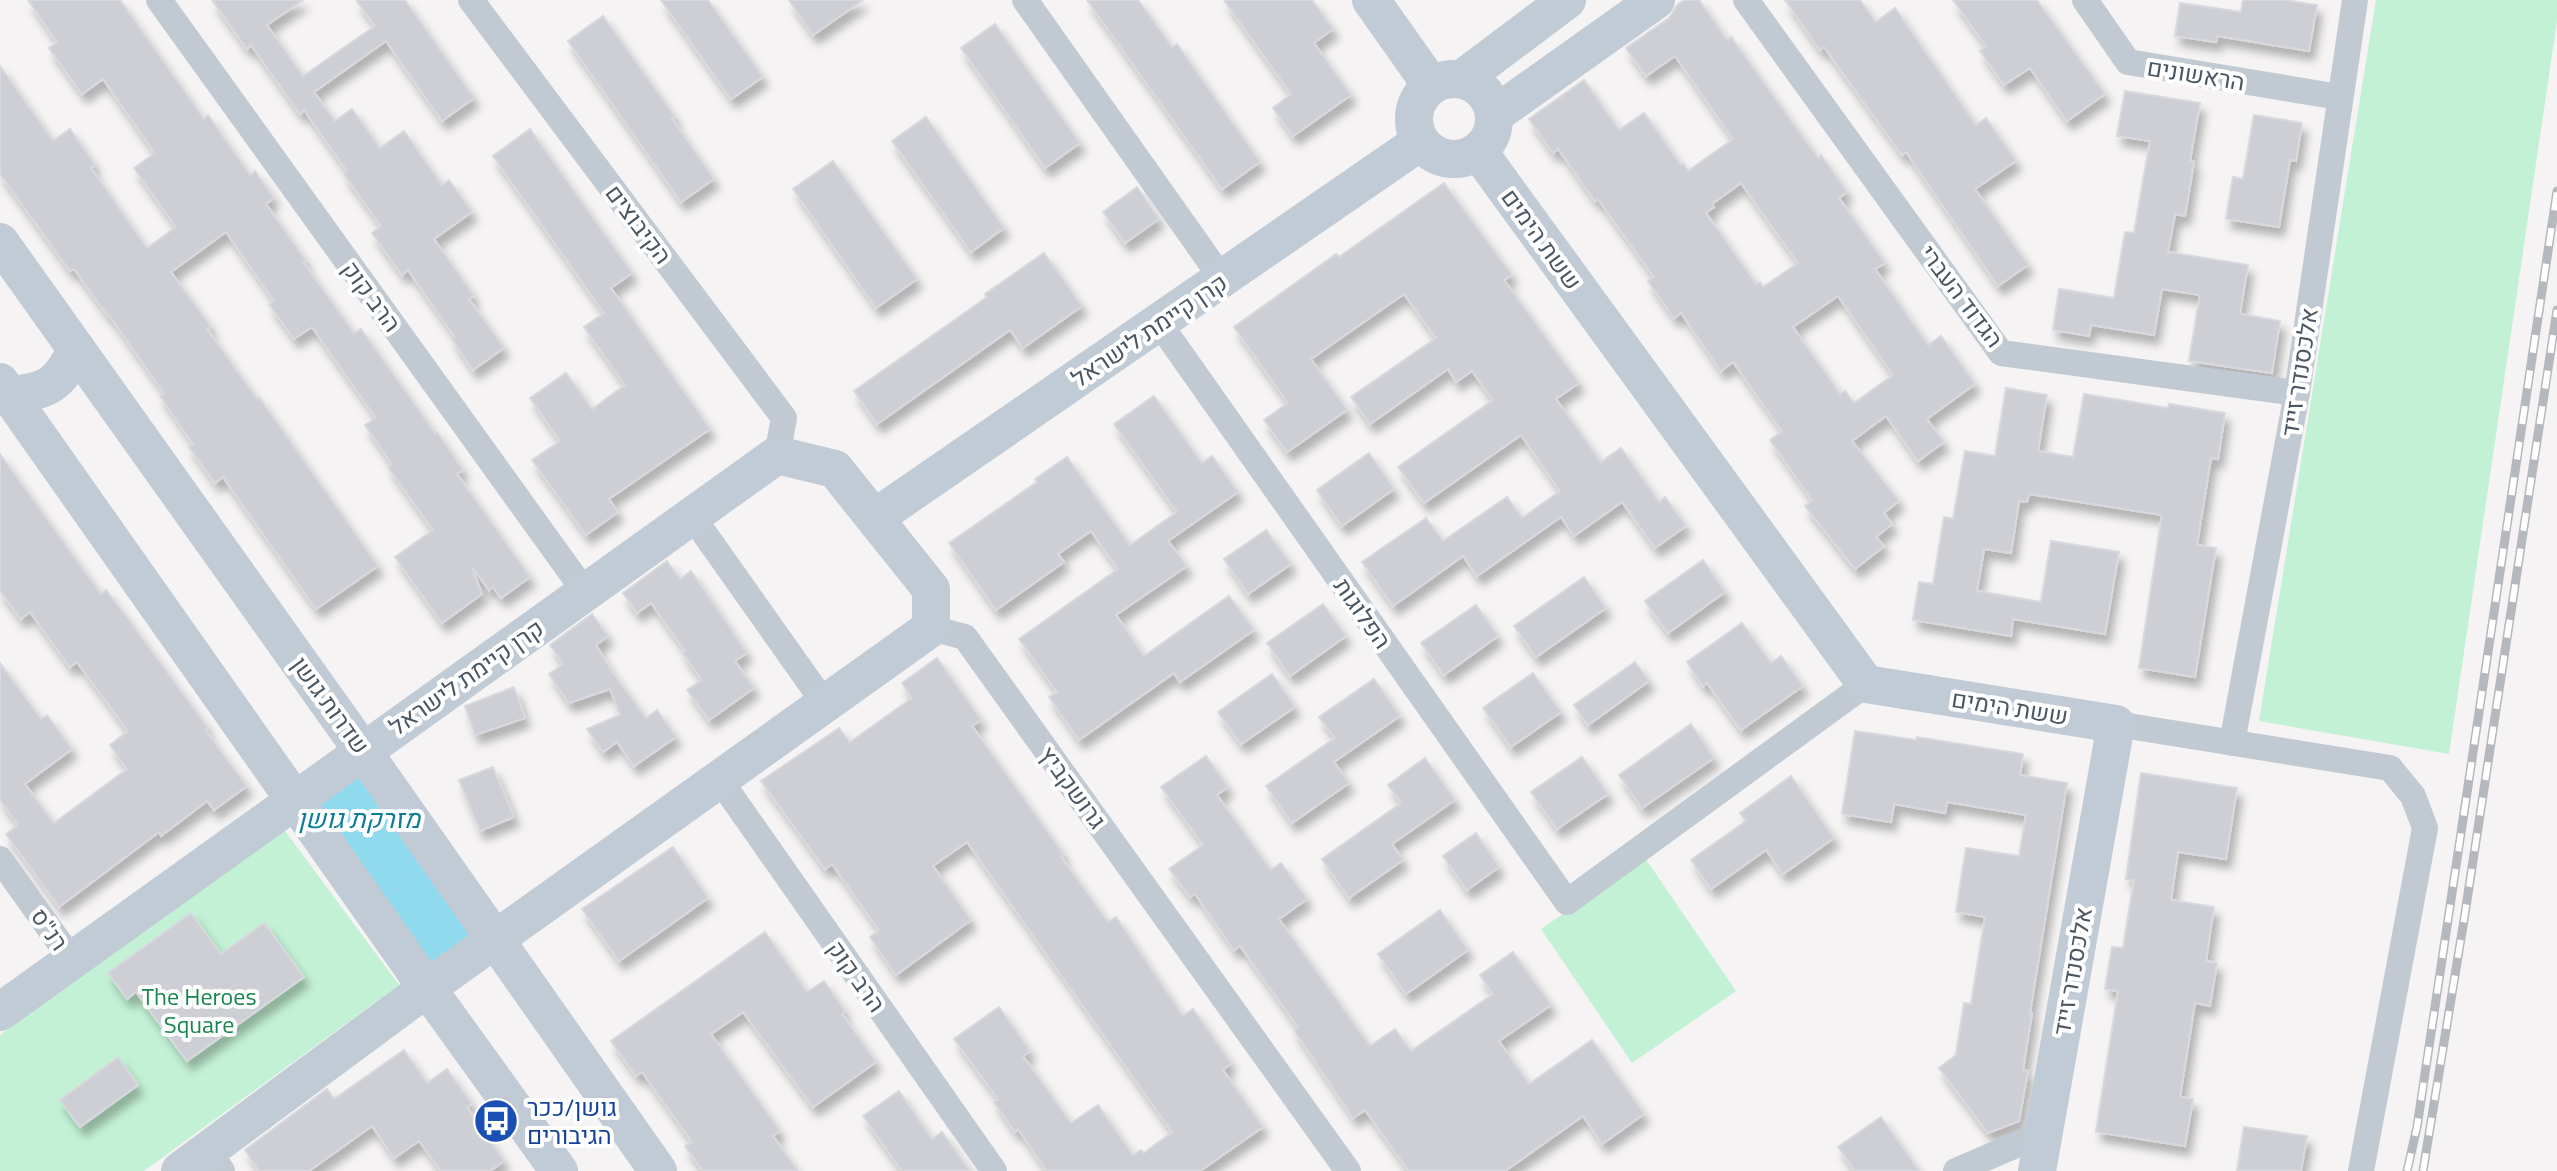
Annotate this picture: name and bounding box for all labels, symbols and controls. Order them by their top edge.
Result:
street label: הראשונים [2144,49,2248,99]
street label: הקיבוצים [597,177,681,271]
street label: ששת הימים [1493,181,1591,297]
street label: הגדוד העברי [1911,237,2013,355]
street label: הרב קוק [334,253,410,339]
street label: קרן קיימת לישראל [1064,264,1234,396]
street label: אלכסנדר זייד [2271,305,2327,439]
street label: הפלוגות [1325,570,1401,656]
street label: קרן קיימת לישראל [381,610,551,744]
street label: שדרות גושן [283,649,379,761]
street label: ששת הימים [1949,680,2071,734]
street label: גרושקביץ [1031,738,1115,836]
water label: מזרקת גושן [298,799,422,838]
street label: רנ"ס [22,900,78,958]
street label: אלכסנדר זייד [2043,904,2101,1038]
street label: הרב קוק [819,933,895,1019]
park label: The Heroes Square [141,978,257,1042]
place label: גושן/ככר הגיבורים [527,1089,617,1153]
bus stop icon: גושן/ככר הגיבורים [472,1097,520,1145]

